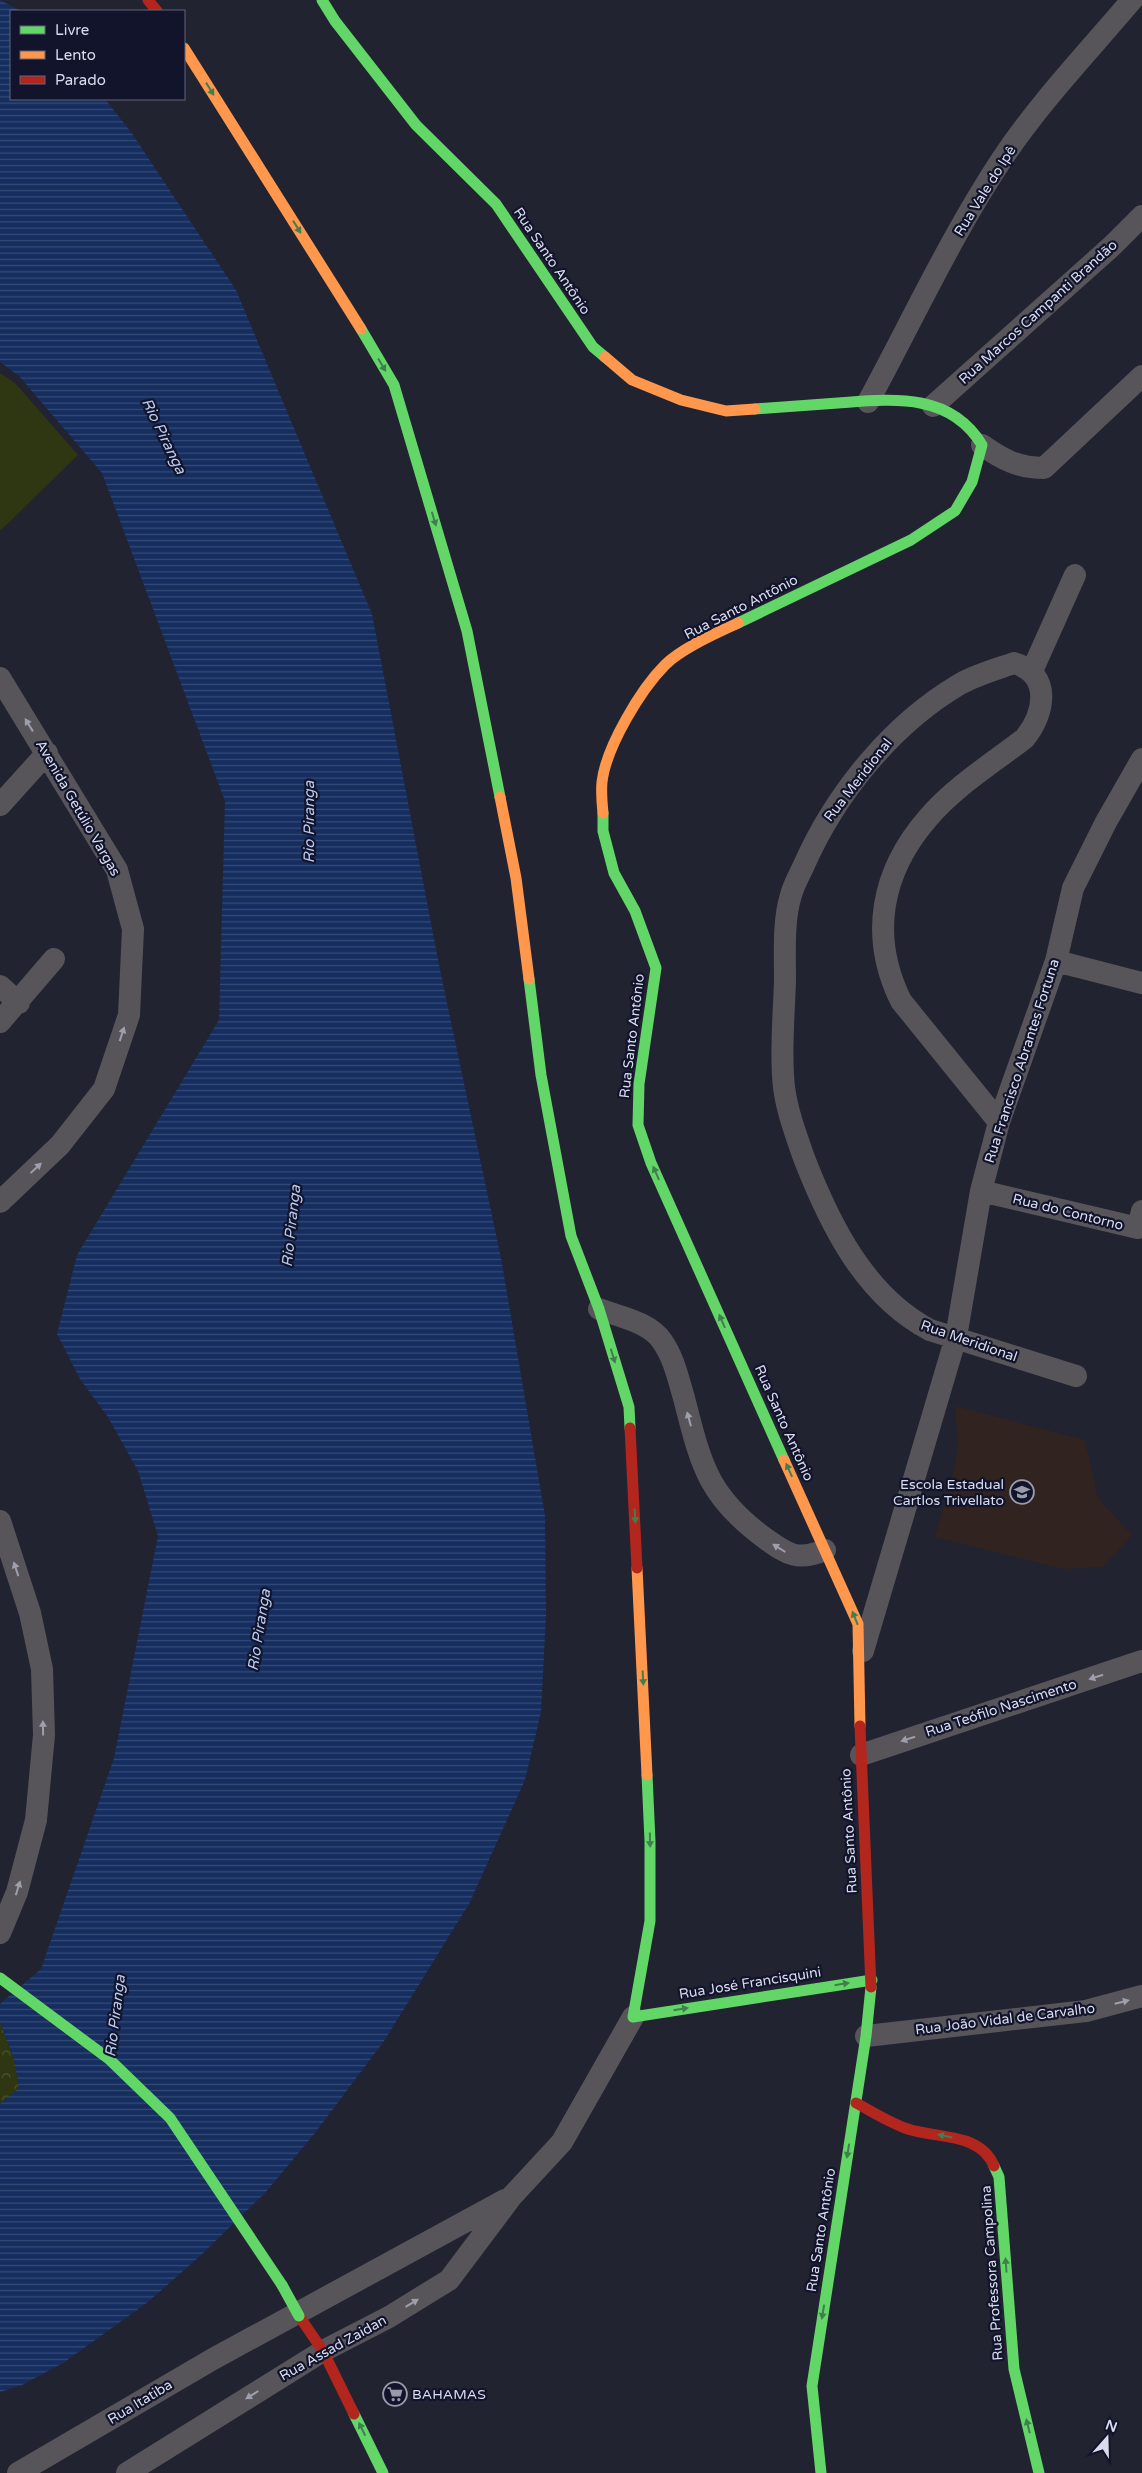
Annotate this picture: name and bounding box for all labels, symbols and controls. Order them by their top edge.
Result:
legend [10,10,185,100]
text: Livre [55,21,89,39]
text: Lento [55,46,96,64]
text: Parado [55,71,106,89]
one-way arrow [205,83,215,96]
street label: Rua Vale do Ipê [950,143,1020,239]
street label: Rua Santo Antônio [510,204,594,318]
one-way arrow [292,220,302,234]
street label: Rua Marcos Campanti Brandão [955,236,1121,388]
one-way arrow [378,359,387,372]
water label: Rio Piranga [138,395,190,477]
one-way arrow [430,511,438,526]
street label: Rua Santo Antônio [681,571,801,643]
one-way arrow [24,718,34,731]
street label: Rua Meridional [820,735,896,825]
street label: Avenida Getúlio Vargas [32,737,124,879]
water label: Rio Piranga [300,780,318,863]
street label: Rua Francisco Abrantes Fortuna [981,957,1063,1165]
street label: Rua Santo Antônio [616,973,648,1099]
one-way arrow [119,1027,126,1042]
one-way arrow [29,1162,41,1174]
one-way arrow [651,1166,659,1180]
water label: Rio Piranga [278,1184,304,1268]
street label: Rua do Contorno [1011,1190,1125,1234]
one-way arrow [718,1314,726,1328]
street label: Rua Meridional [919,1317,1019,1365]
one-way arrow [610,1348,618,1363]
street label: Rua Santo Antônio [751,1362,817,1484]
one-way arrow [685,1412,693,1427]
one-way arrow [784,1462,793,1477]
place label: Escola Estadual Cartlos Trivellato [893,1476,1004,1509]
school or university icon: Escola Estadual Cartlos Trivellato [1009,1479,1035,1505]
one-way arrow [632,1508,640,1524]
one-way arrow [773,1543,786,1552]
one-way arrow [12,1561,20,1576]
water label: Rio Piranga [244,1587,274,1672]
one-way arrow [851,1610,859,1625]
one-way arrow [639,1670,647,1686]
one-way arrow [1088,1673,1103,1681]
street label: Rua Teófilo Nascimento [923,1675,1079,1741]
one-way arrow [39,1720,47,1736]
one-way arrow [901,1736,916,1743]
street label: Rua Santo Antônio [837,1768,861,1894]
one-way arrow [646,1833,654,1849]
one-way arrow [14,1880,22,1895]
street label: Rua José Francisquini [678,1963,822,2003]
water label: Rio Piranga [101,1973,129,2058]
one-way arrow [834,1980,850,1988]
one-way arrow [1115,1998,1130,2006]
street label: Rua João Vidal de Carvalho [914,2000,1096,2038]
one-way arrow [673,2005,689,2013]
one-way arrow [936,2132,952,2140]
one-way arrow [844,2144,852,2160]
street label: Rua Santo Antônio [803,2167,839,2293]
street label: Rua Professora Campolina [977,2185,1007,2361]
one-way arrow [1002,2257,1010,2273]
one-way arrow [406,2298,419,2307]
one-way arrow [819,2304,827,2320]
street label: Rua Assad Zaidan [277,2312,389,2384]
street label: Rua Itatiba [105,2376,175,2428]
supermarket icon: BAHAMAS [382,2381,408,2407]
place label: BAHAMAS [412,2386,486,2403]
one-way arrow [245,2390,258,2399]
north arrow [1082,2413,1132,2463]
text: N [1103,2416,1119,2436]
one-way arrow [1024,2418,1032,2433]
one-way arrow [358,2422,366,2436]

